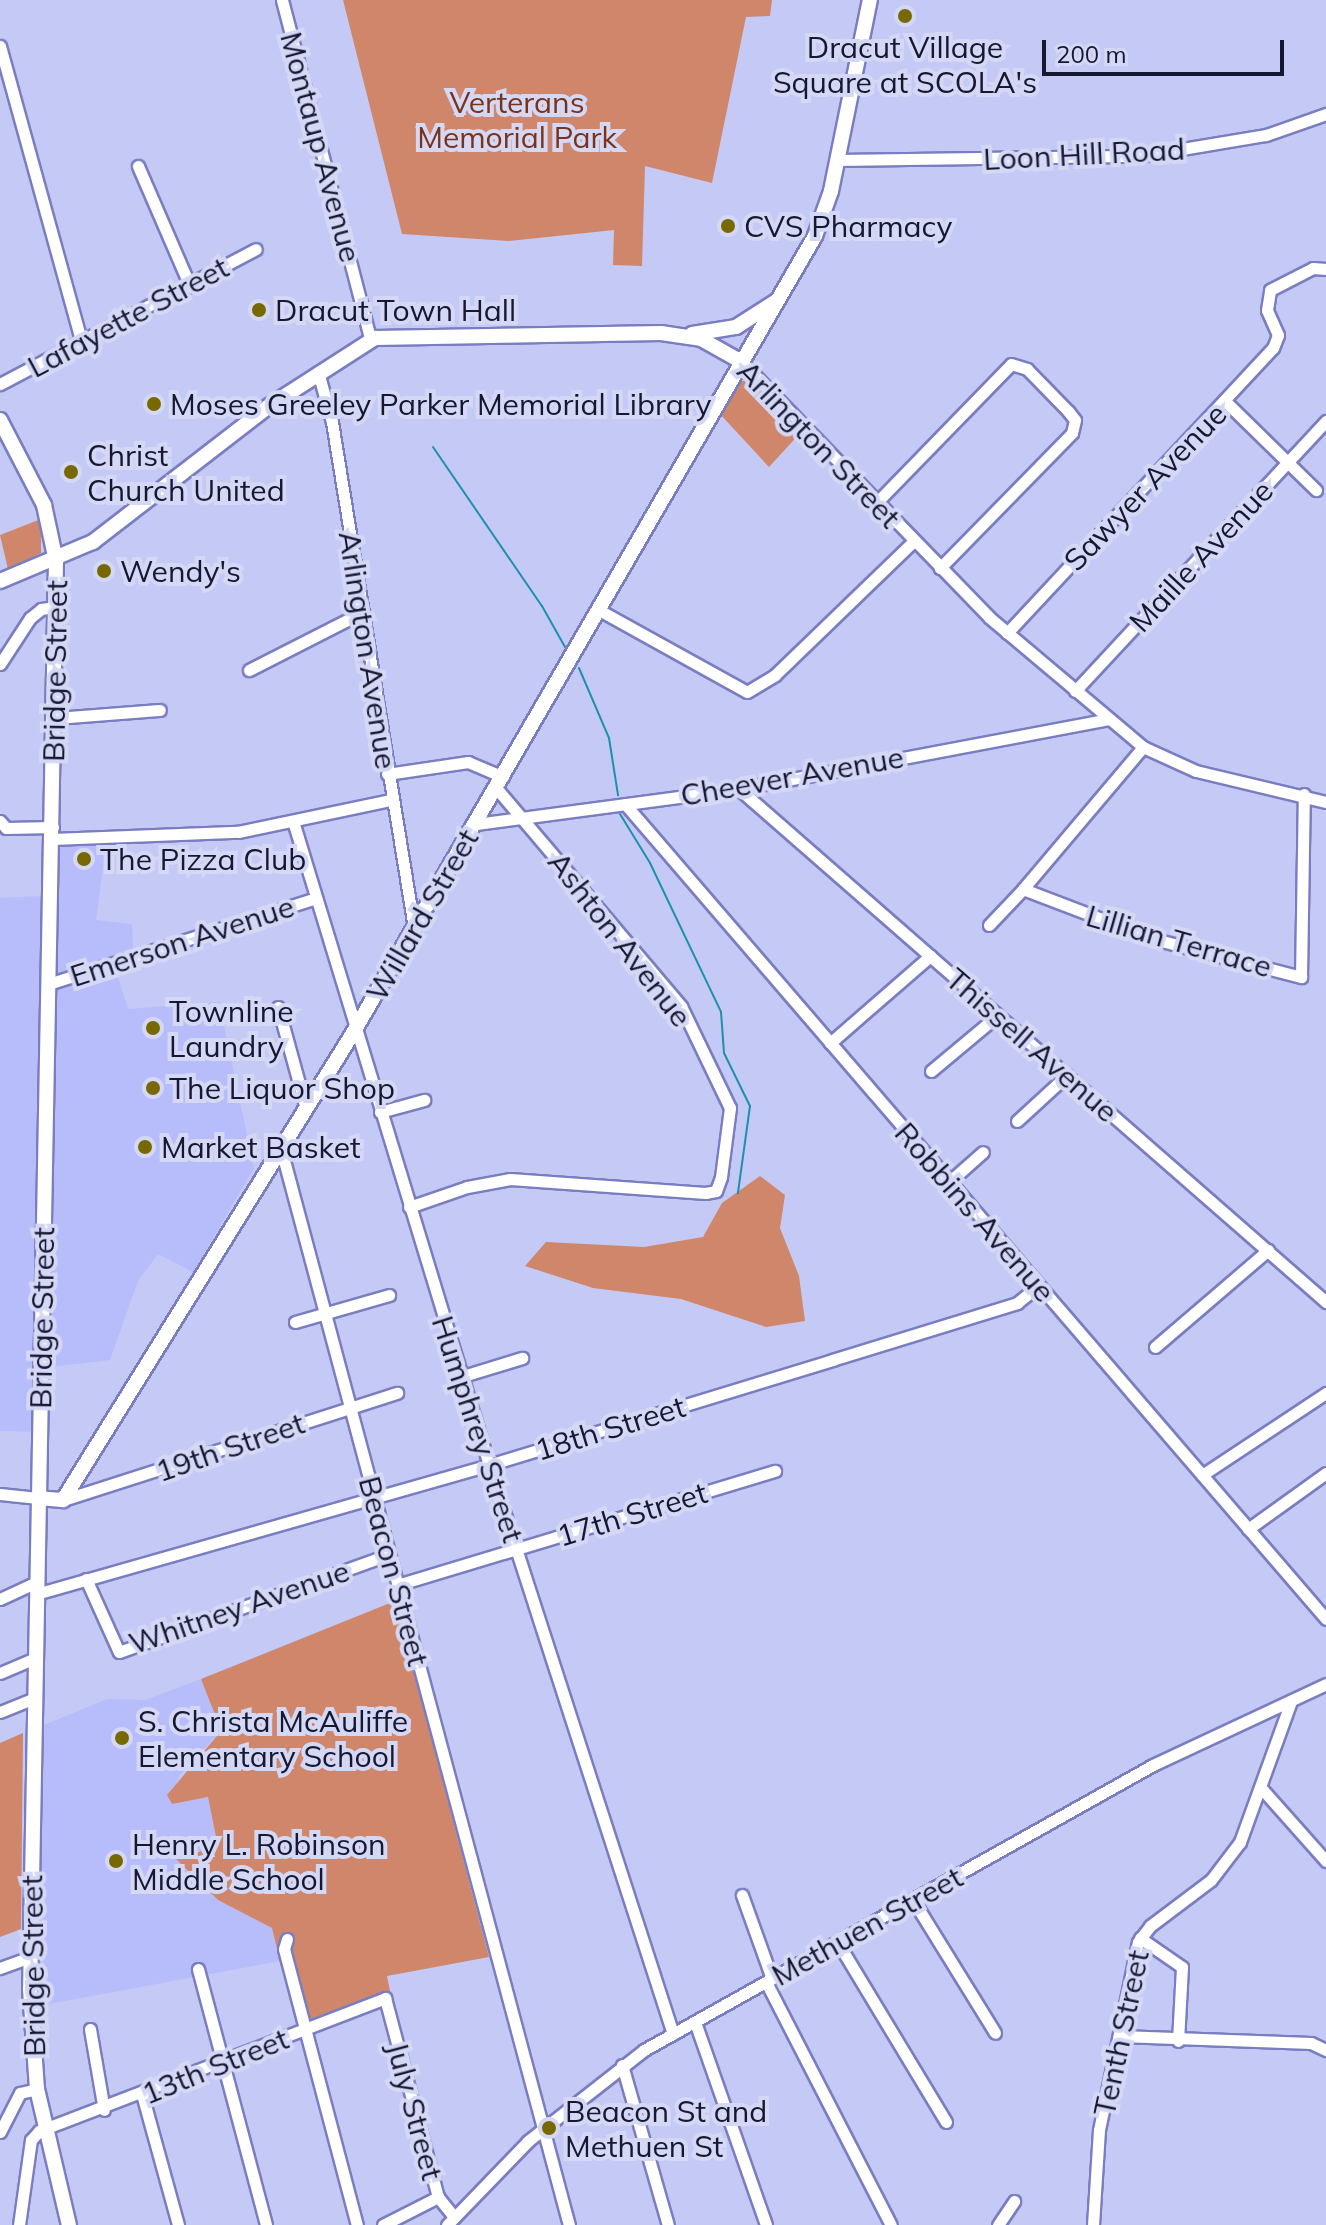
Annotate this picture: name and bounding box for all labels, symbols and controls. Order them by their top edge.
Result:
marker: Dracut Village Square at SCOLA's [896,7,914,25]
scale bar [1046,24,1288,74]
street label: Montaup Avenue [273,28,369,266]
place label: Dracut Village Square at SCOLA's [773,29,1037,100]
text: 200 m [1056,39,1127,69]
park label: Verterans Memorial Park [417,84,617,154]
street label: Loon Hill Road [982,131,1186,177]
place label: CVS Pharmacy [744,208,952,244]
marker: CVS Pharmacy [719,217,737,235]
street label: Lafayette Street [22,249,234,385]
place label: Dracut Town Hall [275,292,516,328]
marker: Dracut Town Hall [250,301,268,319]
street label: Arlington Street [730,353,908,535]
place label: Moses Greeley Parker Memorial Library [170,386,711,422]
marker: Moses Greeley Parker Memorial Library [145,395,163,413]
street label: Sawyer Avenue [1056,396,1234,578]
place label: Christ Church United [87,437,285,508]
marker: Christ Church United [62,463,80,481]
street label: Maille Avenue [1122,473,1280,639]
street label: Arlington Avenue [331,529,405,771]
place label: Wendy's [120,553,241,589]
marker: Wendy's [95,562,113,580]
street label: Bridge Street [35,580,75,762]
street label: Cheever Avenue [678,739,906,813]
street label: Willard Street [358,823,486,1007]
place label: The Pizza Club [100,841,306,877]
street label: Ashton Avenue [541,845,699,1033]
marker: The Pizza Club [75,850,93,868]
street label: Emerson Avenue [66,888,298,994]
street label: Lillian Terrace [1082,897,1276,985]
street label: Thissell Avenue [939,961,1125,1129]
place label: Townline Laundry [169,993,294,1064]
marker: Townline Laundry [144,1019,162,1037]
place label: The Liquor Shop [169,1070,395,1106]
marker: The Liquor Shop [144,1079,162,1097]
street label: Robbins Avenue [887,1115,1063,1309]
place label: Market Basket [161,1129,360,1165]
marker: Market Basket [136,1138,154,1156]
street label: Bridge Street [22,1227,62,1409]
street label: Humphrey Street [424,1311,532,1547]
street label: 18th Street [531,1388,689,1468]
street label: 19th Street [151,1405,309,1489]
street label: Beacon Street [351,1472,437,1670]
street label: 17th Street [553,1474,711,1554]
street label: Whitney Avenue [124,1552,354,1662]
place label: S. Christa McAuliffe Elementary School [138,1703,408,1774]
marker: S. Christa McAuliffe Elementary School [113,1729,131,1747]
place label: Henry L. Robinson Middle School [132,1826,386,1896]
marker: Henry L. Robinson Middle School [107,1852,125,1870]
street label: Methuen Street [766,1859,968,1993]
street label: Bridge Street [13,1875,53,2057]
street label: Tenth Street [1086,1947,1156,2119]
street label: 13th Street [136,2020,294,2112]
street label: July Street [379,2038,451,2184]
place label: Beacon St and Methuen St [565,2093,767,2164]
marker: Beacon St and Methuen St [540,2119,558,2137]

